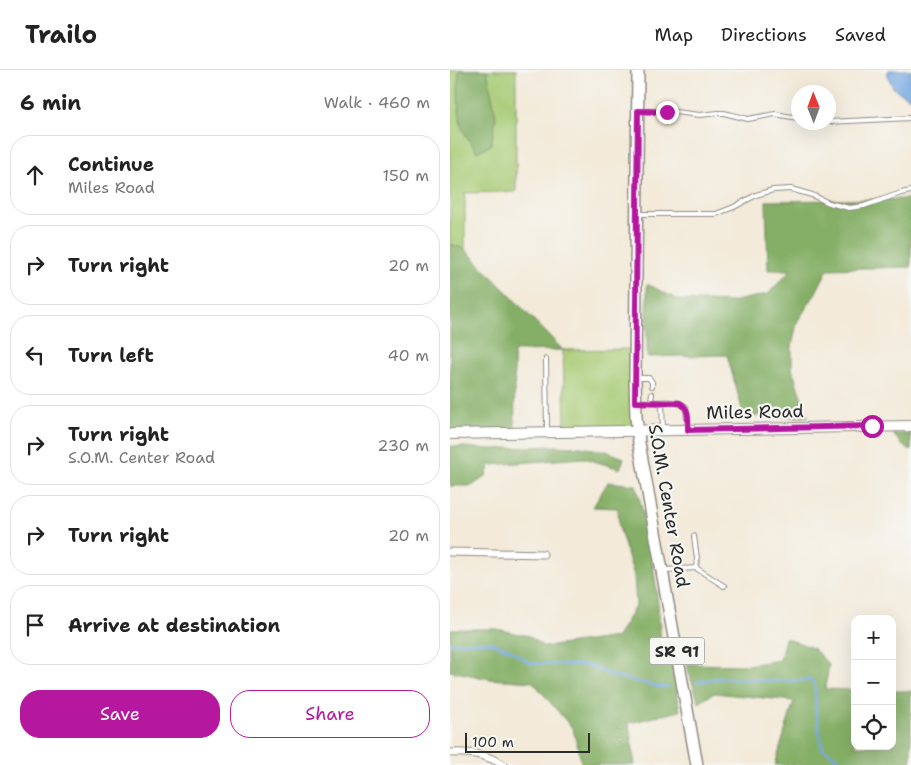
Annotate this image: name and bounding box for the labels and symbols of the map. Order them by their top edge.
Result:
north arrow [791,85,836,130]
route end [656,101,679,124]
street label: Miles Road [706,399,804,425]
route start [861,415,884,438]
street label: S.O.M. Center Road [643,422,695,590]
road number: SR 91 [650,638,704,664]
scale bar [465,730,590,753]

